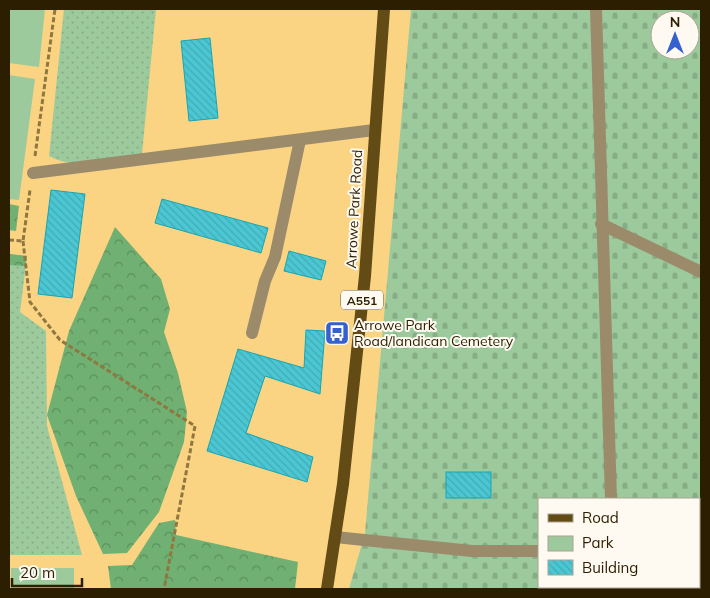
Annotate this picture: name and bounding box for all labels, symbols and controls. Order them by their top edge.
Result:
north arrow [650,10,700,60]
text: N [670,13,680,31]
street label: Arrowe Park Road [342,149,366,269]
road number: A551 [341,290,383,310]
place label: Arrowe Park Road/landican Cemetery [354,316,514,350]
bus stop icon: Arrowe Park Road/landican Cemetery [324,320,350,346]
legend [538,498,700,588]
text: Road [582,508,619,527]
text: Park [582,533,614,552]
scale bar [12,556,82,588]
text: Building [582,558,638,577]
text: 20 m [20,563,55,582]

